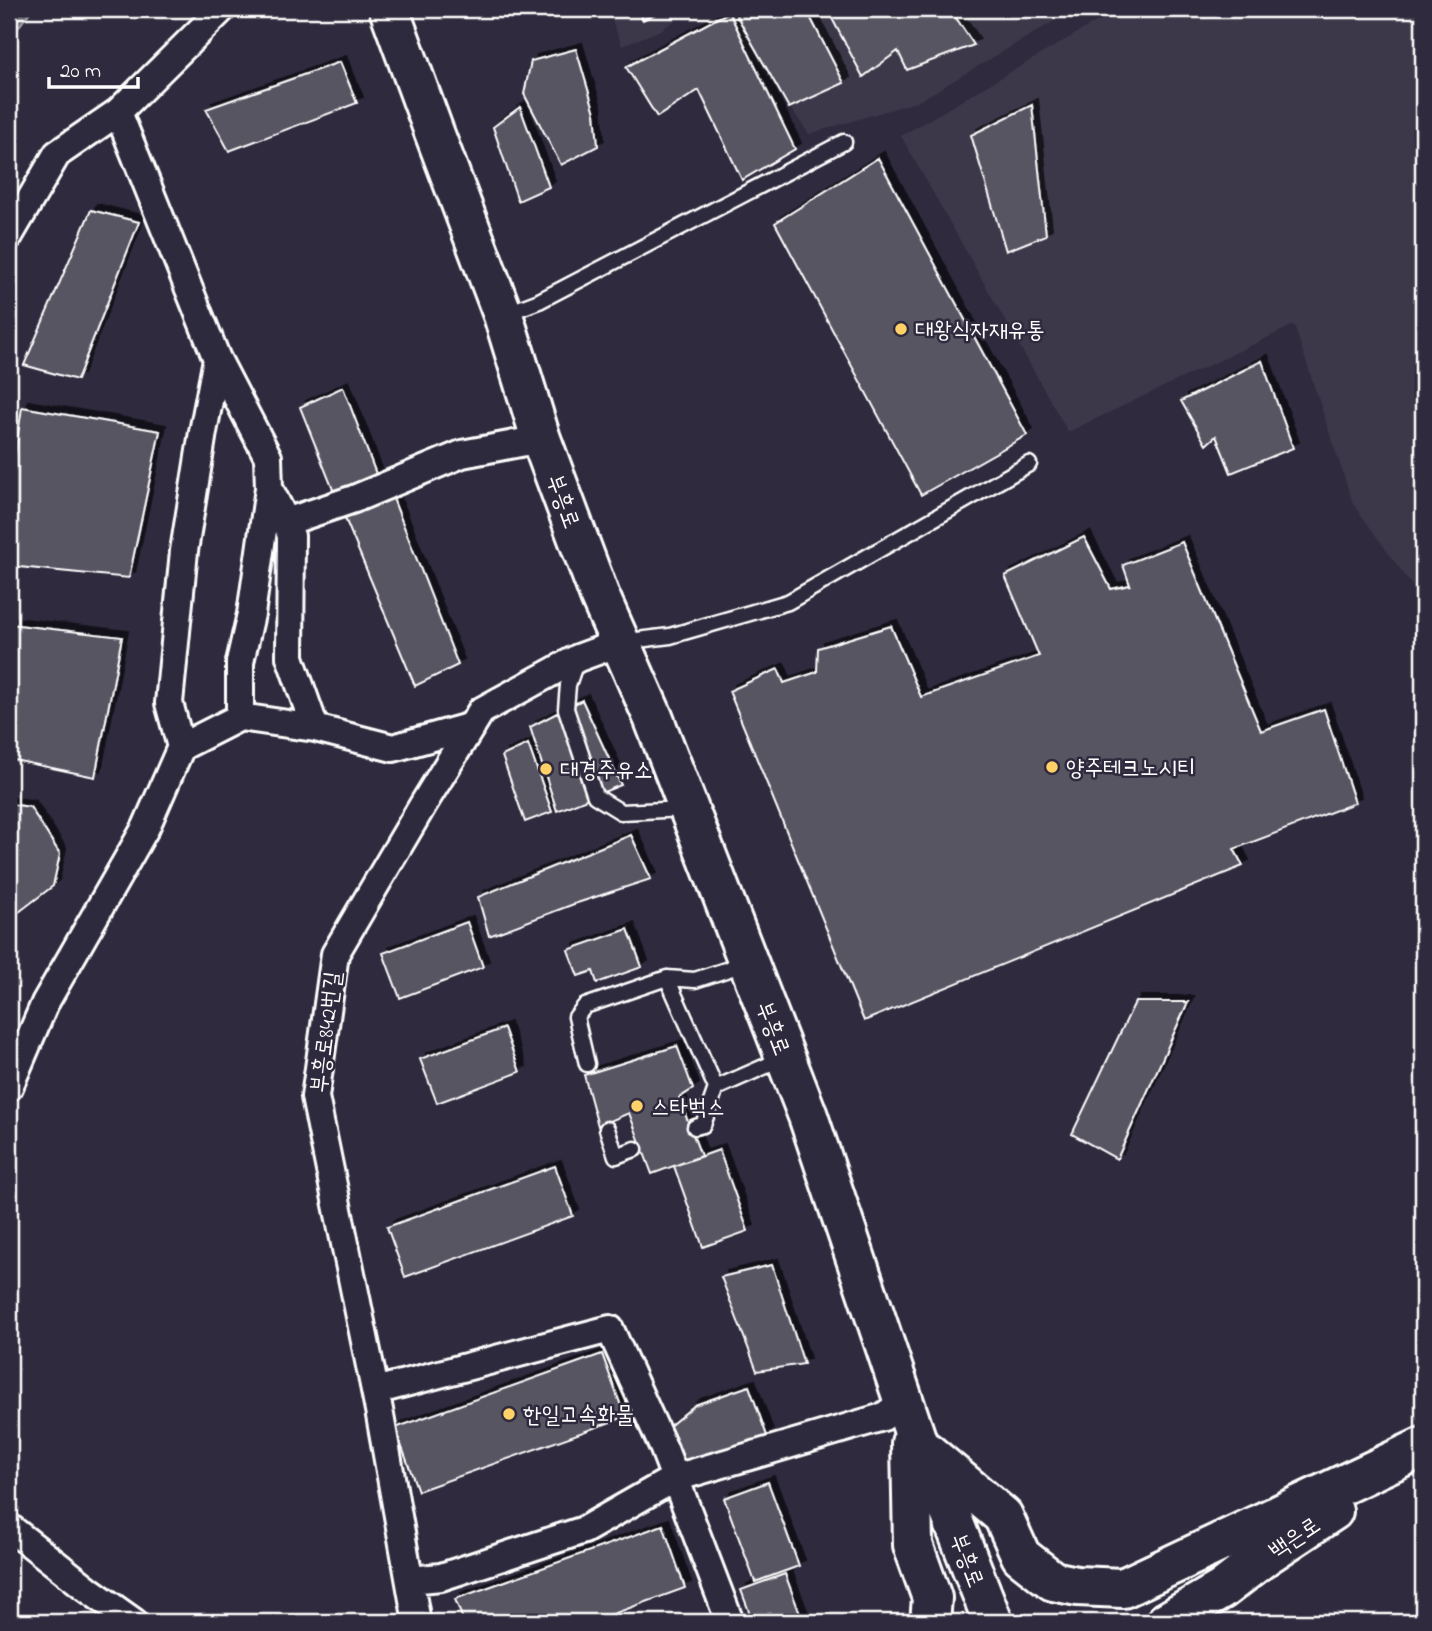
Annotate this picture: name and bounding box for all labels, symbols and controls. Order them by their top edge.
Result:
scale bar [49,46,138,90]
text: 20 m [60,57,101,87]
place label: 대왕식자재유통 [915,315,1045,348]
marker: 대왕식자재유통 [893,321,909,337]
street label: 부흥로 [537,470,587,534]
place label: 양주테크노시티 [1066,753,1196,786]
place label: 대경주유소 [560,755,653,788]
marker: 양주테크노시티 [1044,759,1060,775]
marker: 대경주유소 [538,761,554,777]
street label: 부흥로842번길 [304,970,351,1095]
street label: 부흥로 [746,997,797,1061]
place label: 스타벅스 [651,1092,725,1125]
marker: 스타벅스 [629,1098,645,1114]
place label: 한일고속화물 [523,1400,634,1433]
marker: 한일고속화물 [501,1406,517,1422]
street label: 백은로 [1263,1510,1328,1568]
street label: 부흥로 [940,1529,991,1593]

